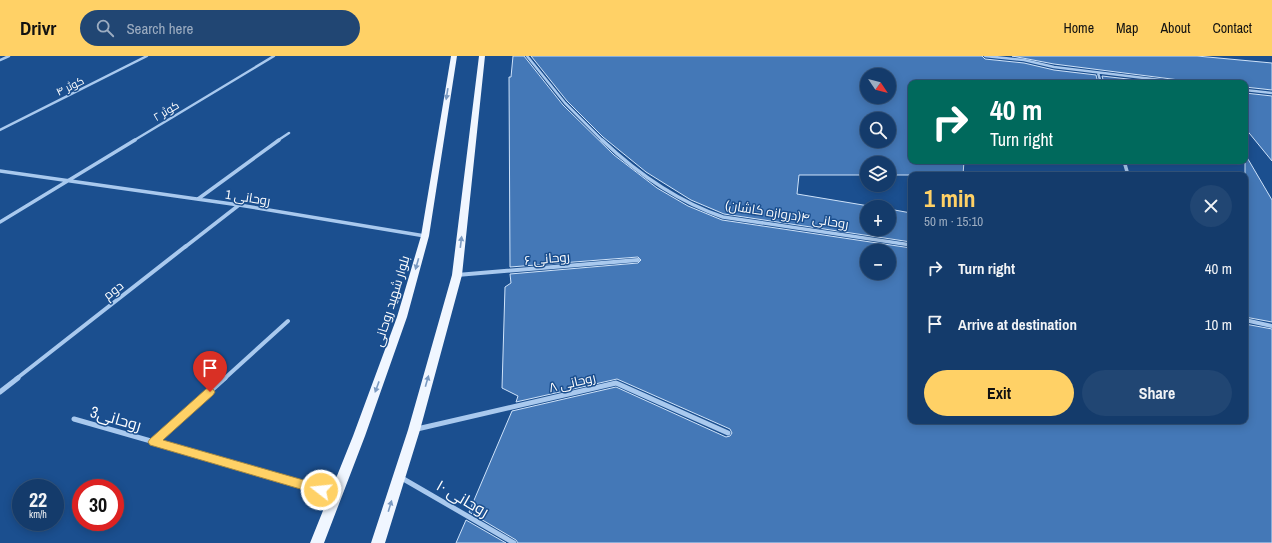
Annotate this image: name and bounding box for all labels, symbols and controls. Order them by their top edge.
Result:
search box [80,10,360,46]
text: Drivr [20,15,56,41]
icon: search [94,17,116,39]
text: Search here [126,18,193,39]
text: Home [1063,19,1094,37]
text: Map [1116,19,1138,37]
text: About [1160,19,1190,37]
text: Contact [1212,19,1252,37]
north arrow [860,68,896,104]
map controls [860,68,896,280]
street label: کوثر ۴ [54,73,86,99]
one-way arrow [444,88,450,101]
text: 40 m [990,91,1042,129]
icon: right [924,96,976,148]
street label: کوثر ۲ [150,98,182,124]
button: search [860,112,896,148]
text: Turn right [990,127,1053,152]
button: layers [860,156,896,192]
text: 1 min [924,182,975,214]
button: close [1190,185,1232,227]
street label: روحانی 1 [224,186,272,209]
street label: روحانی ۴(دروازه کاشان) [724,196,850,233]
button: + [860,200,896,236]
text: 50 m · 15:10 [924,213,983,230]
one-way arrow [457,236,464,248]
button: − [860,244,896,280]
street label: روحانی ۶ [524,248,571,269]
street label: بلوار شهید روحانی [370,253,413,349]
icon: right [924,257,946,279]
one-way arrow [414,258,420,270]
text: Turn right [958,258,1015,279]
text: 40 m [1205,258,1232,279]
street label: دوم [100,277,128,305]
icon: arrive [924,313,946,335]
text: Arrive at destination [958,314,1077,335]
text: 10 m [1205,314,1232,335]
pin [193,351,227,392]
icon: arrive [199,357,221,379]
street label: روحانی ۸ [547,369,597,396]
button: Exit [924,370,1074,416]
button: Share [1082,370,1232,416]
one-way arrow [424,375,430,387]
one-way arrow [373,382,379,394]
street label: روحانی3 [88,400,144,436]
position arrow [300,469,342,511]
street label: روحانی ۱۰ [433,474,493,522]
speed limit sign: 30 [72,479,124,531]
text: 22 [29,486,47,513]
one-way arrow [387,499,393,511]
text: km/h [29,508,47,521]

